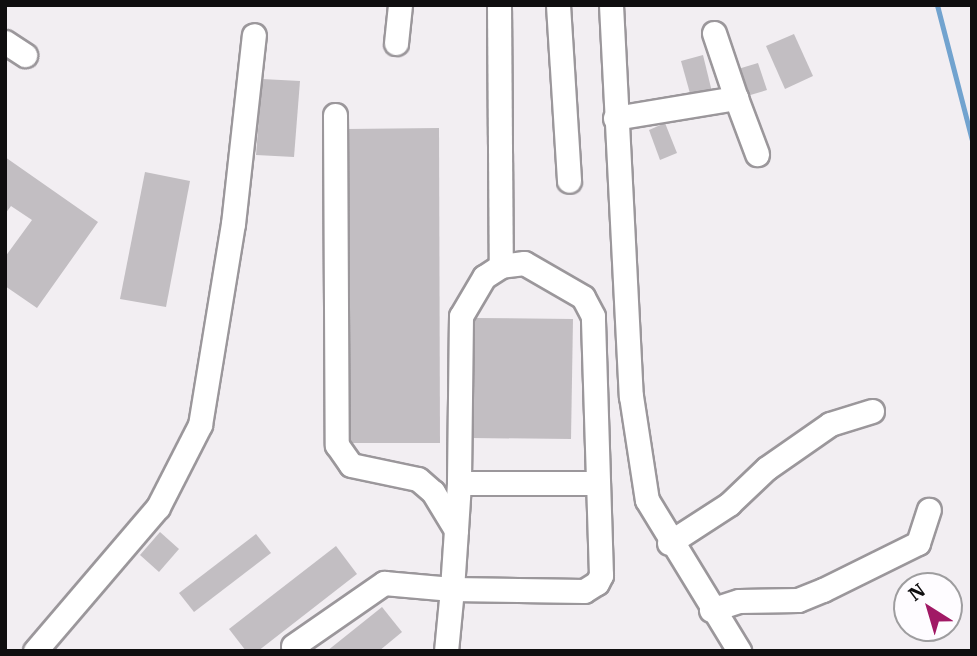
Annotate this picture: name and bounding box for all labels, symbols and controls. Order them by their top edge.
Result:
north arrow [893,572,963,642]
text: N [903,578,930,606]

